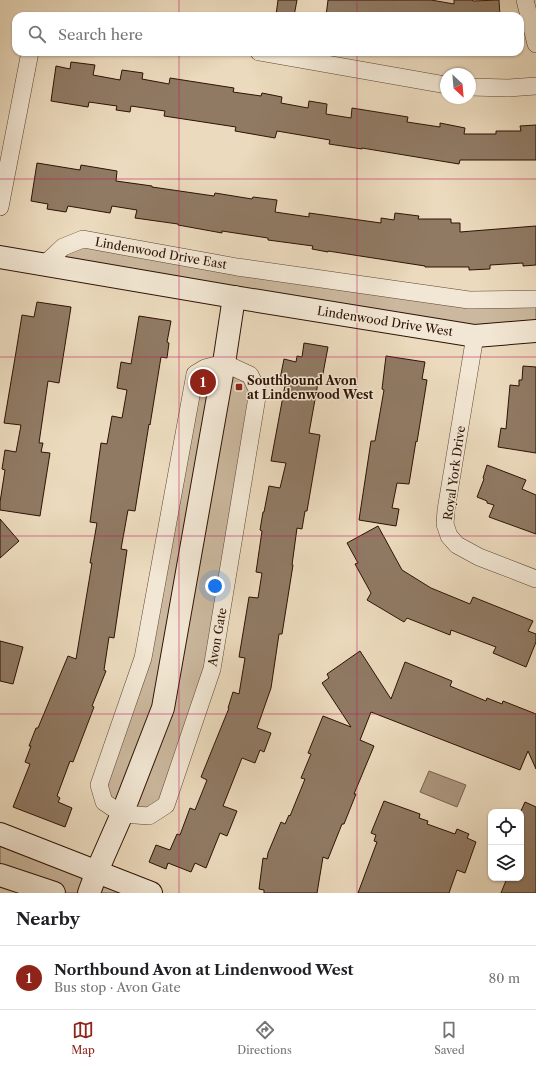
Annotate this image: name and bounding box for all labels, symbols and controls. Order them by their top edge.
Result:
search box [12,12,524,56]
icon: search [26,23,48,45]
text: Search here [58,25,143,44]
north arrow [440,68,476,104]
street label: Lindenwood Drive East [94,234,229,272]
street label: Lindenwood Drive West [316,303,455,339]
pin: 1 [190,367,216,397]
place label: Southbound Avon at Lindenwood West [247,373,374,402]
marker: Southbound Avon at Lindenwood West [234,382,244,392]
street label: Royal York Drive [440,424,468,521]
your location [205,576,225,596]
street label: Avon Gate [204,606,230,669]
map controls [488,809,524,881]
button: locate [488,809,524,845]
button: layers [488,845,524,881]
text: Nearby [16,909,80,929]
text: Northbound Avon at Lindenwood West [54,960,354,979]
text: 1 [26,970,32,986]
text: 80 m [488,970,520,986]
text: Bus stop · Avon Gate [54,979,181,995]
tab: Map [71,1019,95,1057]
tab: Directions [237,1019,292,1057]
tab: Saved [434,1019,465,1057]

